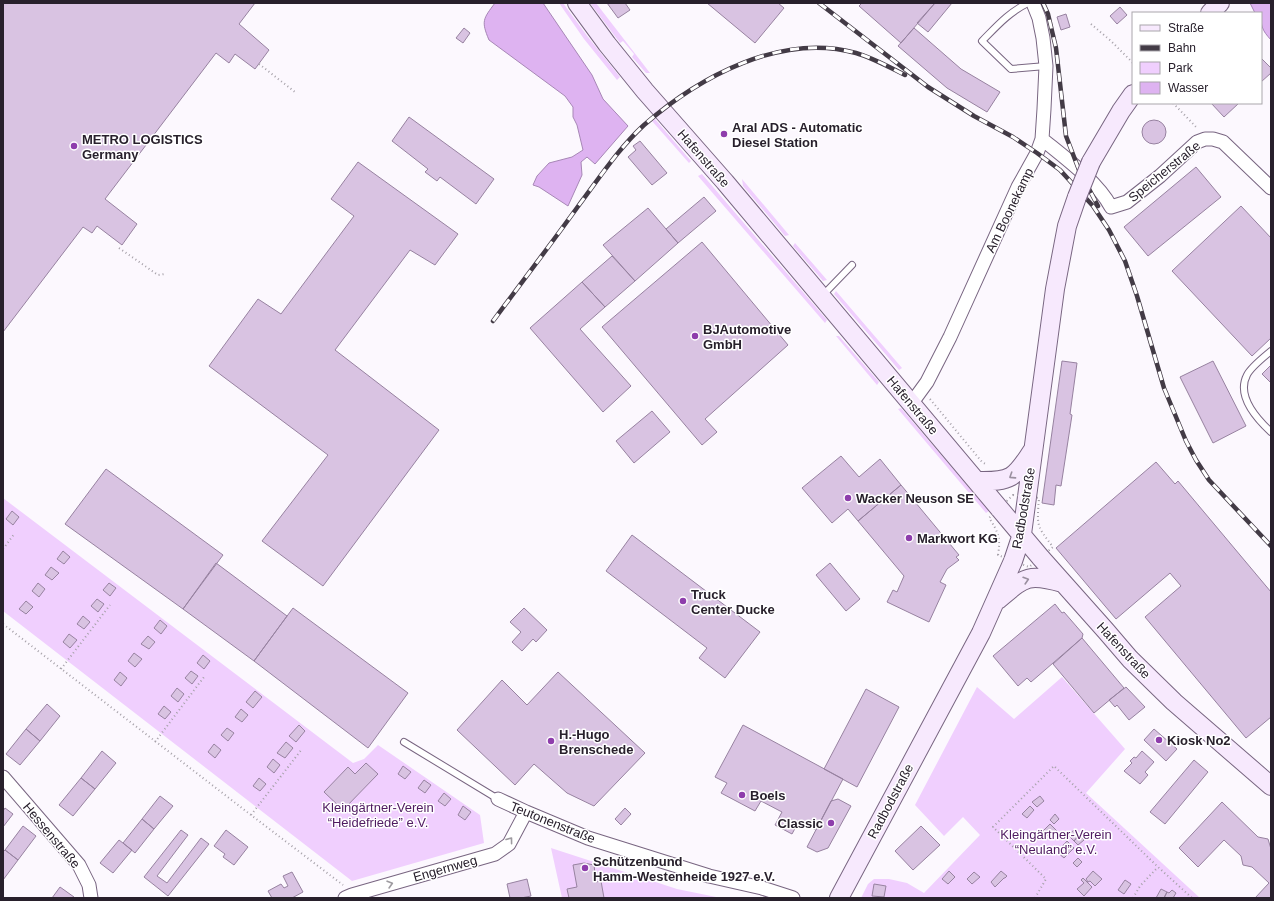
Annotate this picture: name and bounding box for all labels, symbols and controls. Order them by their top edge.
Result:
legend [1132,12,1262,104]
text: Straße [1168,21,1204,35]
text: Bahn [1168,41,1196,55]
text: Park [1168,61,1194,75]
text: Wasser [1168,81,1208,95]
place label: Aral ADS - Automatic Diesel Station [732,120,863,150]
street label: Hafenstraße [674,126,733,190]
marker: Aral ADS - Automatic Diesel Station [719,129,729,139]
place label: METRO LOGISTICS Germany [82,132,203,162]
street label: Speicherstraße [1125,138,1203,205]
marker: METRO LOGISTICS Germany [69,141,79,151]
street label: Am Boonekamp [982,165,1036,255]
place label: BJAutomotive GmbH [703,322,791,352]
marker: BJAutomotive GmbH [690,331,700,341]
street label: Hafenstraße [884,373,941,438]
street label: Radbodstraße [1009,466,1038,550]
one-way arrow [1009,471,1016,478]
place label: Wacker Neuson SE [856,491,974,506]
marker: Wacker Neuson SE [843,493,853,503]
place label: Markwort KG [917,531,998,546]
marker: Markwort KG [904,533,914,543]
one-way arrow [1022,576,1029,585]
place label: Truck Center Ducke [691,587,775,617]
marker: Truck Center Ducke [678,596,688,606]
street label: Hafenstraße [1094,619,1154,682]
place label: H.-Hugo Brenschede [559,727,633,757]
place label: Kiosk No2 [1167,733,1231,748]
marker: Kiosk No2 [1154,735,1164,745]
marker: H.-Hugo Brenschede [546,736,556,746]
street label: Radbodstraße [864,761,916,841]
place label: Boels [750,788,785,803]
marker: Boels [737,790,747,800]
street label: Teutonenstraße [508,799,598,846]
street label: Hessenstraße [20,800,83,871]
park label: Kleingärtner-Verein “Heidefriede” e.V. [322,800,434,830]
place label: Classic [777,816,823,831]
marker: Classic [826,818,836,828]
park label: Kleingärtner-Verein “Neuland” e.V. [1000,827,1112,857]
one-way arrow [505,838,512,845]
street label: Engernweg [411,852,479,885]
place label: Schützenbund Hamm-Westenheide 1927 e.V. [593,854,775,884]
marker: Schützenbund Hamm-Westenheide 1927 e.V. [580,863,590,873]
one-way arrow [386,880,393,889]

